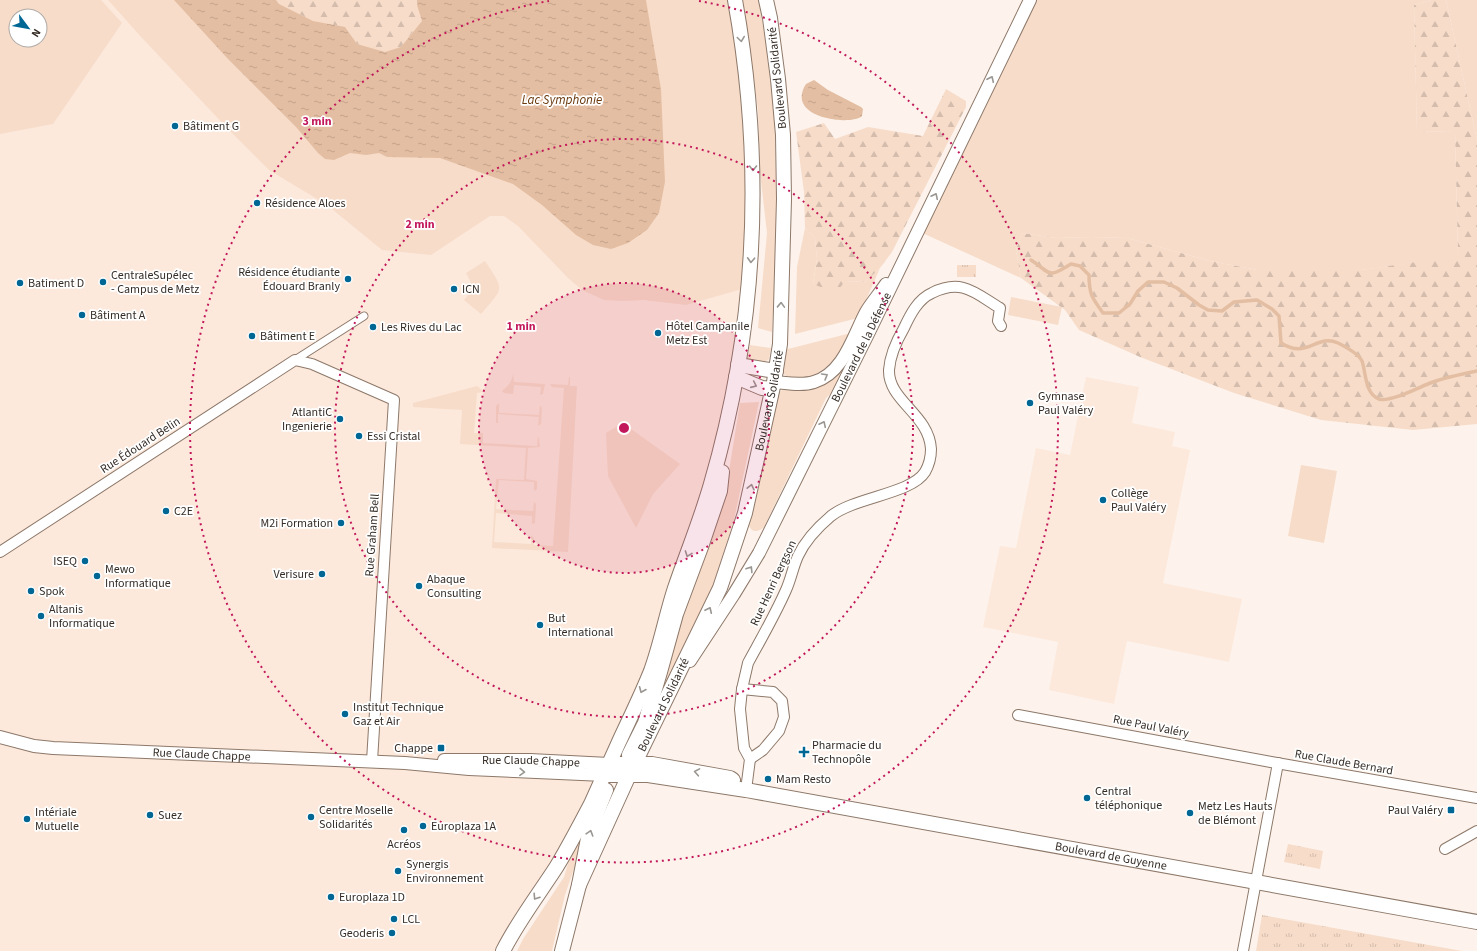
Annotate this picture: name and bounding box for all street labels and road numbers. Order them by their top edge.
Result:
street label: Boulevard Solidarité [764,26,791,130]
street label: Boulevard de la Défense [827,290,896,405]
street label: Boulevard Solidarité [751,349,788,453]
street label: Rue Édouard Belin [97,413,184,478]
street label: Rue Graham Bell [361,493,384,577]
street label: Rue Henri Bergson [746,538,801,629]
street label: Boulevard Solidarité [634,655,694,755]
street label: Rue Paul Valéry [1111,711,1191,742]
street label: Rue Claude Chappe [152,744,251,765]
street label: Rue Claude Bernard [1293,745,1394,780]
street label: Rue Claude Chappe [482,752,580,772]
street label: Boulevard de Guyenne [1054,838,1168,875]

